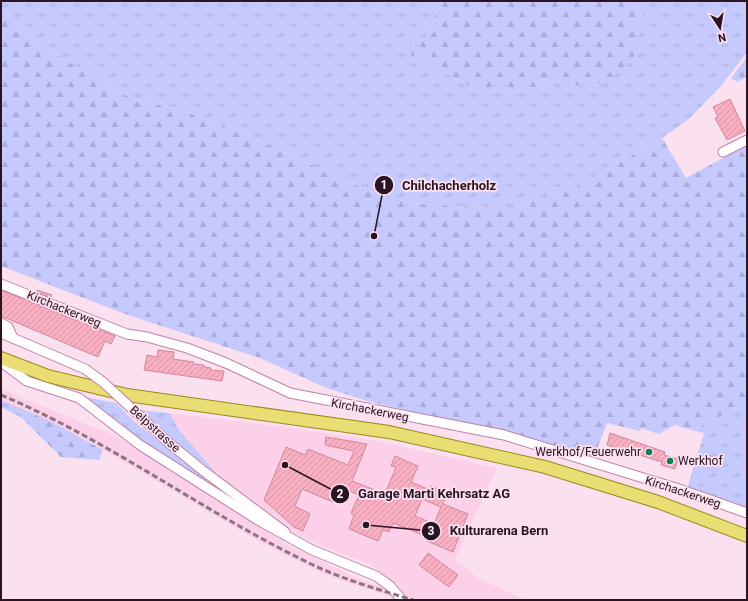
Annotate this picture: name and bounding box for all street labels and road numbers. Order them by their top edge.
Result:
street label: Kirchackerweg [25,288,103,330]
street label: Kirchackerweg [330,396,410,424]
street label: Belpstrasse [127,403,183,455]
street label: Kirchackerweg [643,473,723,511]

